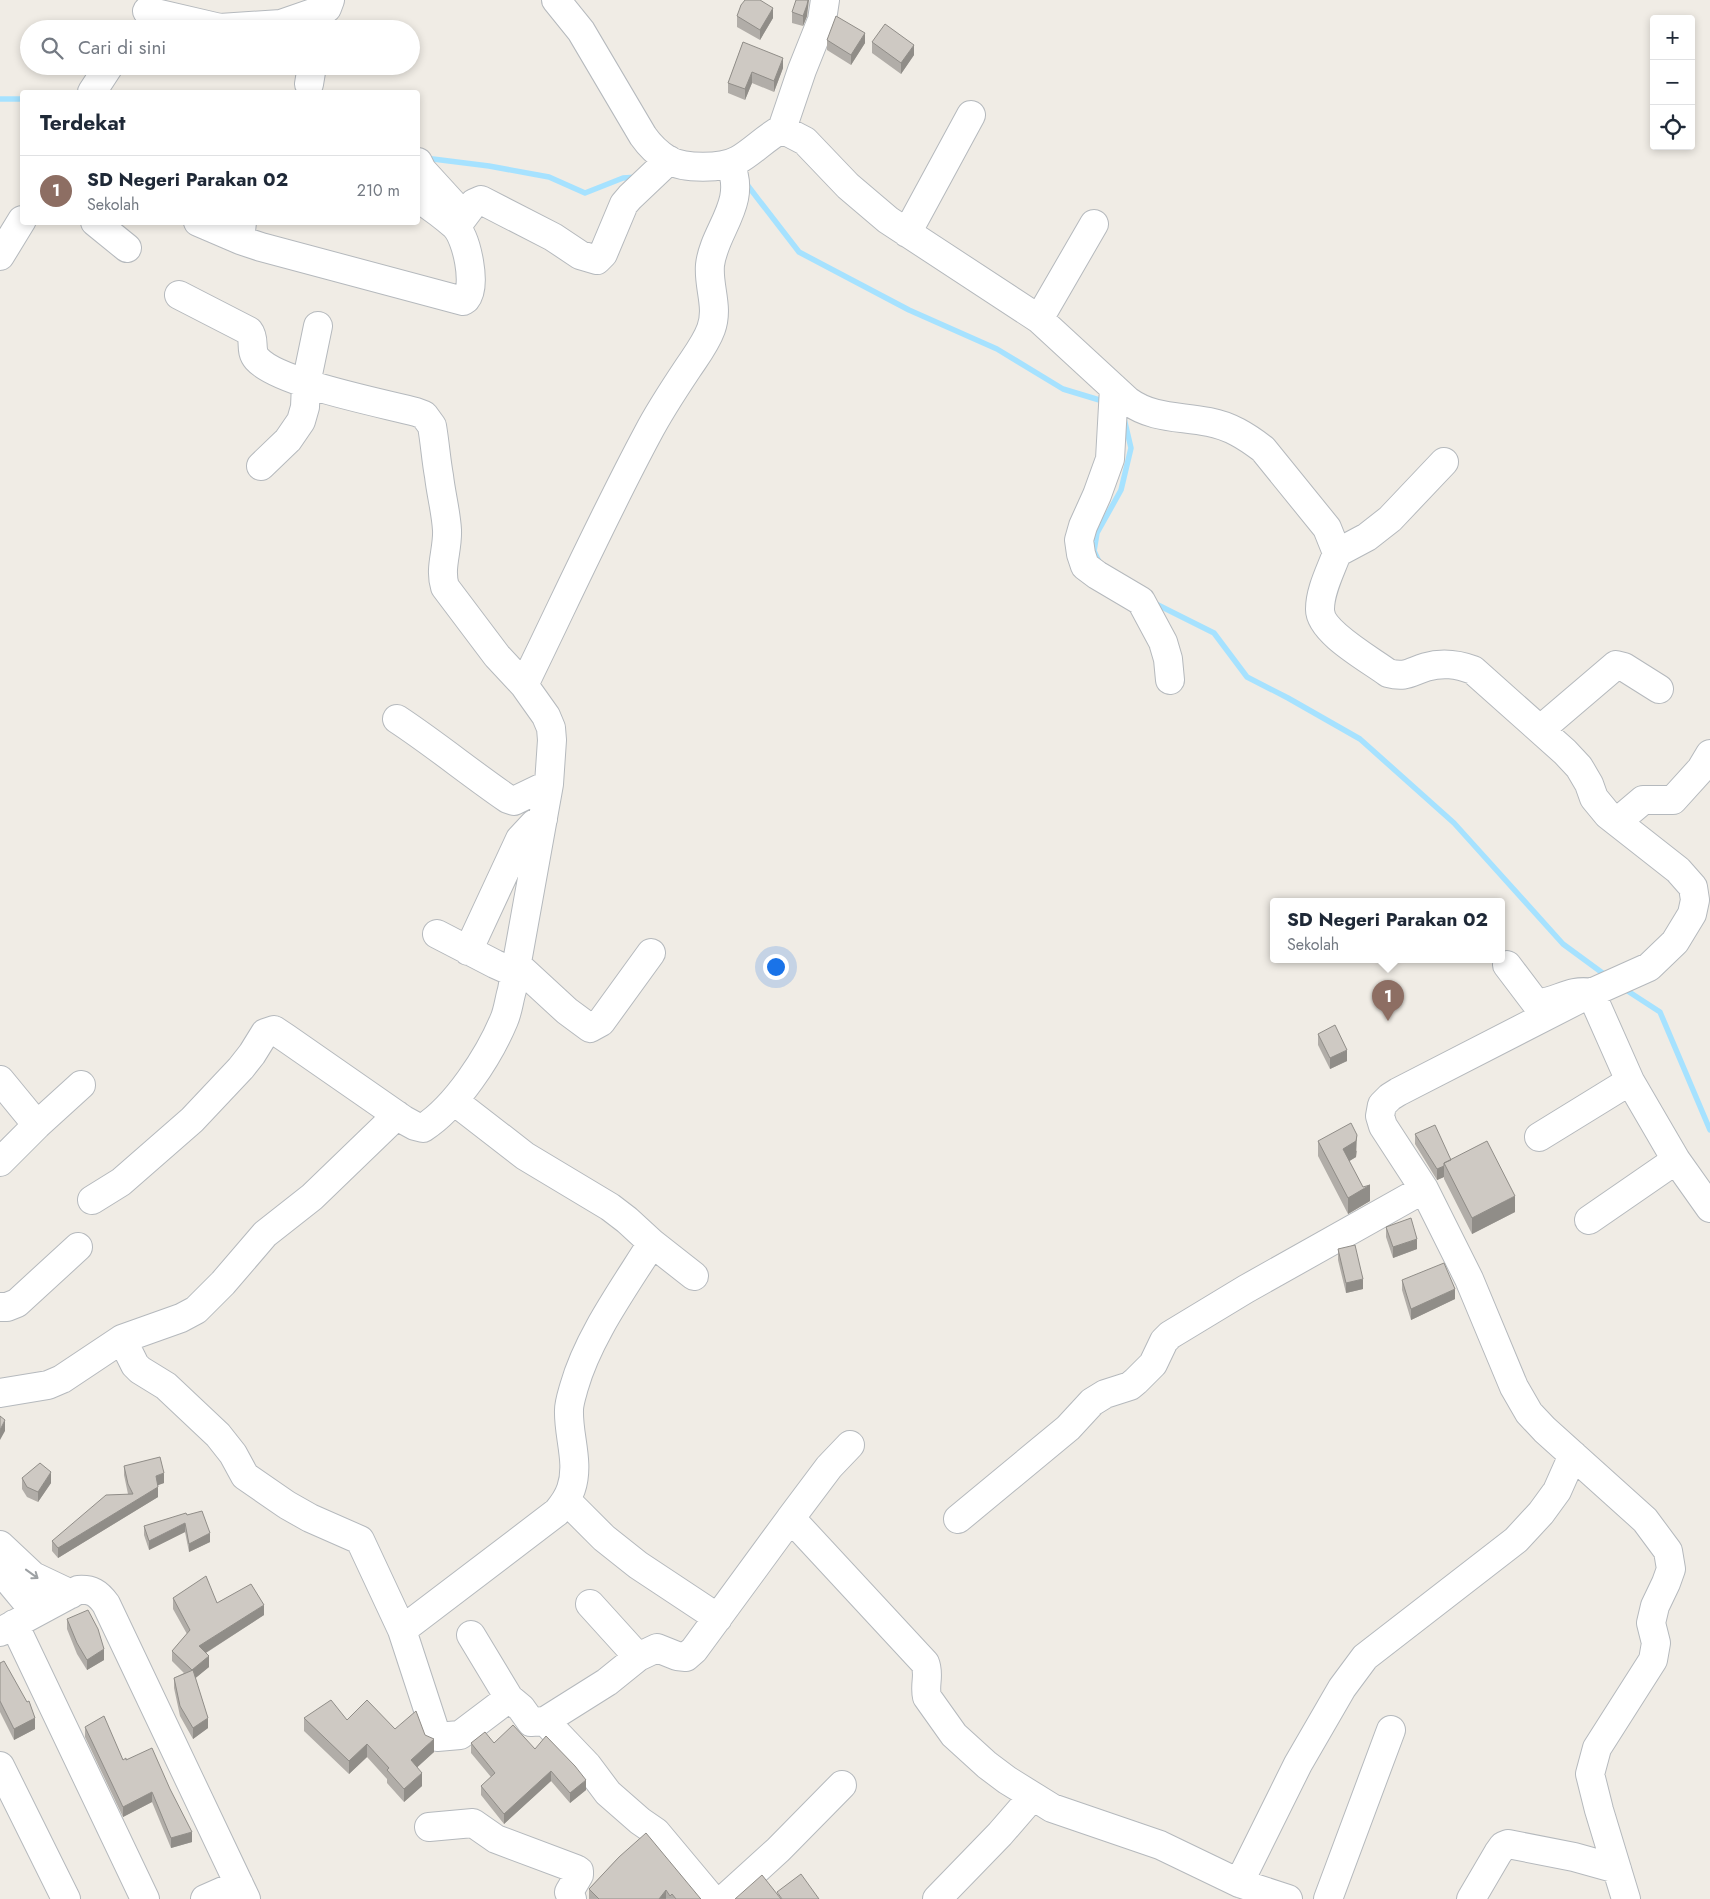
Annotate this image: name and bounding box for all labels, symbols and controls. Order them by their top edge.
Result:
map controls [1650,15,1695,150]
button: + [1650,15,1695,60]
search box [20,20,420,75]
icon: search [38,34,66,62]
text: Cari di sini [78,34,166,61]
button: − [1650,60,1695,105]
button: locate [1650,105,1695,150]
text: Terdekat [40,108,125,138]
text: SD Negeri Parakan 02 [87,166,288,193]
text: 1 [52,179,60,202]
text: 210 m [357,179,400,202]
text: Sekolah [87,193,139,216]
popup [1270,898,1505,963]
text: SD Negeri Parakan 02 [1287,906,1488,933]
text: Sekolah [1287,933,1339,956]
your location [763,954,789,980]
pin: 1 [1372,980,1404,1021]
one-way arrow [25,1569,39,1579]

